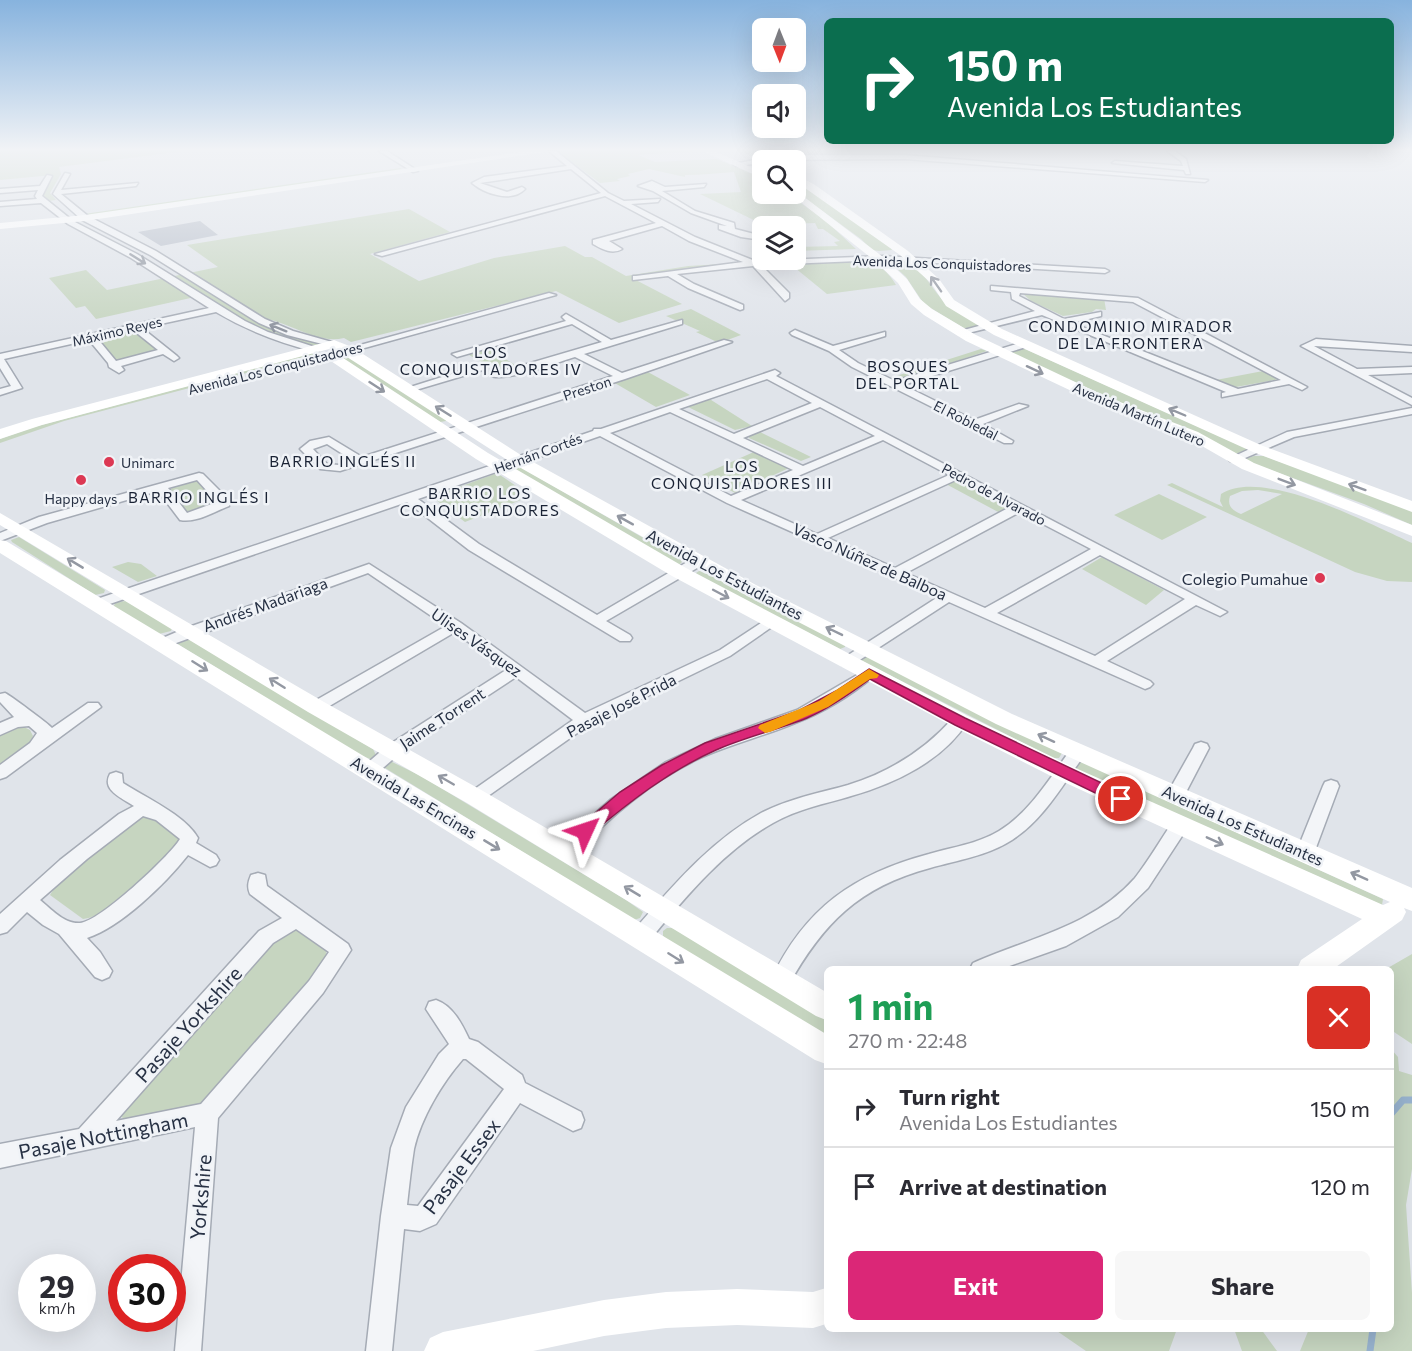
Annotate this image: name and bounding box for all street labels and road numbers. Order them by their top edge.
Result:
street label: Avenida Los Conquistadores [852,251,1032,275]
street label: Máximo Reyes [70,312,164,350]
street label: Avenida Los Conquistadores [186,338,364,398]
street label: Preston [561,372,613,404]
street label: Avenida Martín Lutero [1070,378,1208,450]
street label: El Robledal [931,397,1001,443]
street label: Hernán Cortés [492,429,584,477]
street label: Pedro de Alvarado [939,459,1049,529]
street label: Vasco Núñez de Balboa [790,518,950,604]
street label: Avenida Los Estudiantes [643,525,807,623]
street label: Andrés Madariaga [200,573,330,635]
street label: Ulises Vásquez [428,604,526,680]
street label: Pasaje José Prida [563,669,679,741]
street label: Jaime Torrent [396,683,489,753]
street label: Avenida Las Encinas [347,752,481,842]
street label: Avenida Los Estudiantes [1159,781,1327,869]
street label: Pasaje Yorkshire [130,961,246,1087]
street label: Pasaje Nottingham [16,1107,190,1163]
street label: Pasaje Essex [417,1113,505,1218]
street label: Yorkshire [184,1153,216,1241]

